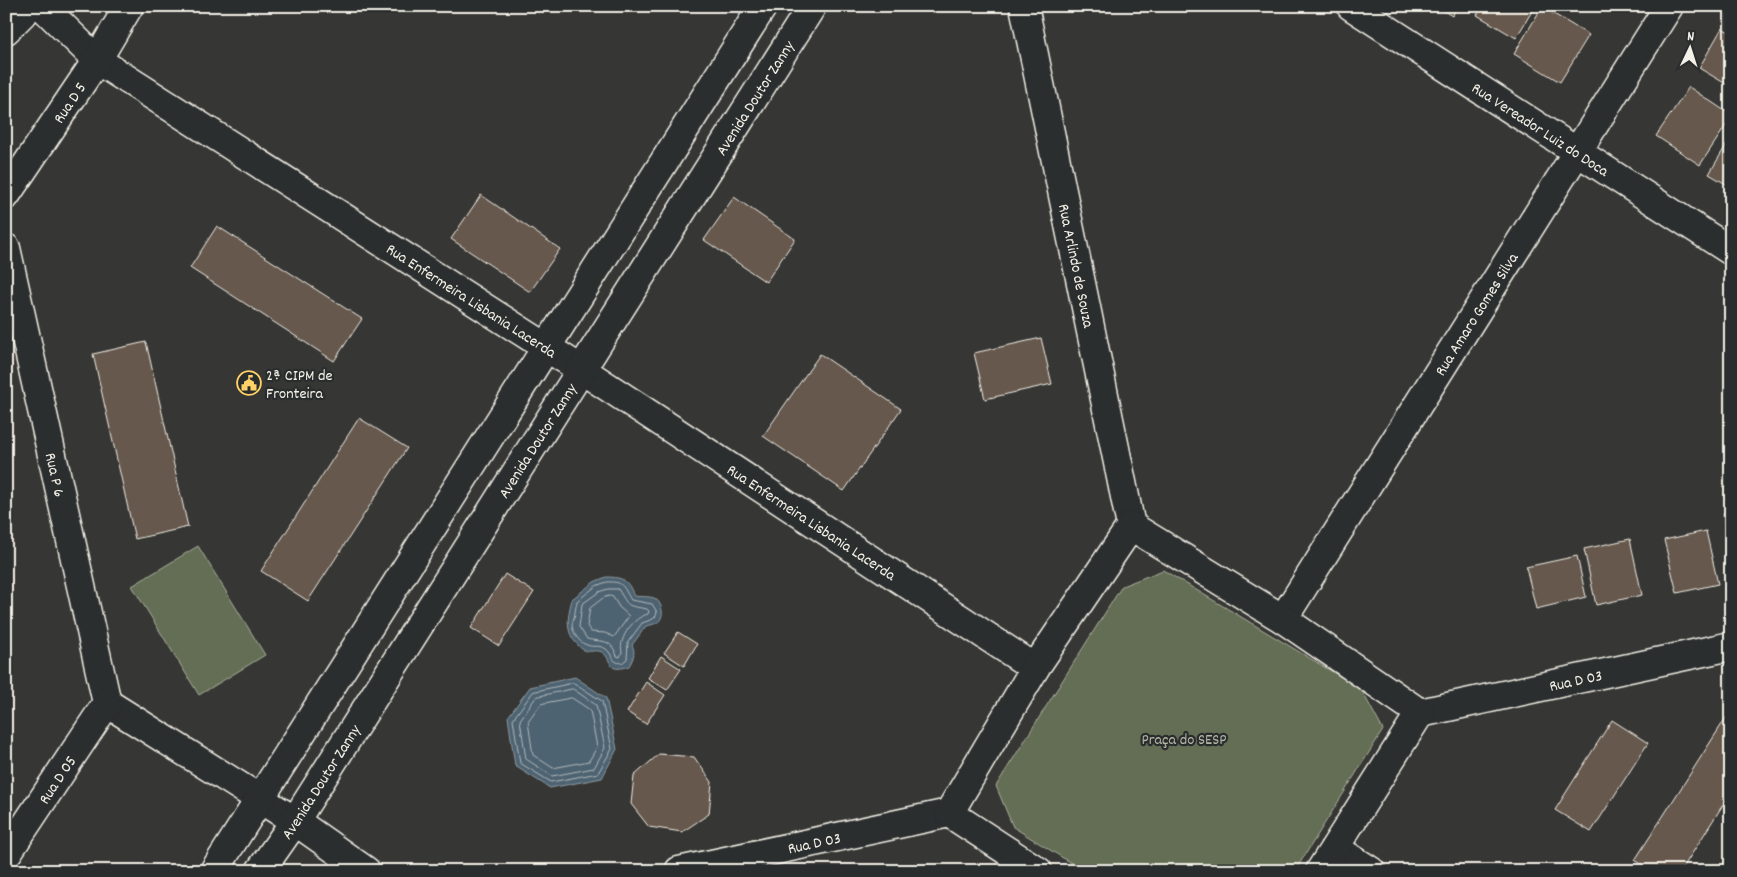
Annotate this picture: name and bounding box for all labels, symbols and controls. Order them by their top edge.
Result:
north arrow [1664,22,1714,72]
text: N [1687,27,1695,47]
street label: Avenida Doutor Zanny [711,36,802,161]
street label: Rua D 5 [48,78,93,129]
street label: Rua Vereador Luiz do Doca [1466,78,1613,184]
street label: Rua Arlindo de Souza [1051,202,1099,331]
street label: Rua Enfermeira Lisbania Lacerda [381,239,561,365]
street label: Rua Amaro Gomes Silva [1430,248,1525,381]
place label: 2ª CIPM de Fronteira [266,365,333,406]
public building icon: 2ª CIPM de Fronteira [236,370,262,396]
street label: Avenida Doutor Zanny [494,379,584,504]
street label: Rua P 6 [38,451,70,499]
street label: Rua Enfermeira Lisbania Lacerda [722,459,900,588]
street label: Rua D 03 [1547,665,1605,699]
street label: Avenida Doutor Zanny [277,720,368,845]
park label: Praça do SESP [1141,729,1227,752]
street label: Rua D 05 [34,752,83,809]
street label: Rua D 03 [786,828,843,861]

